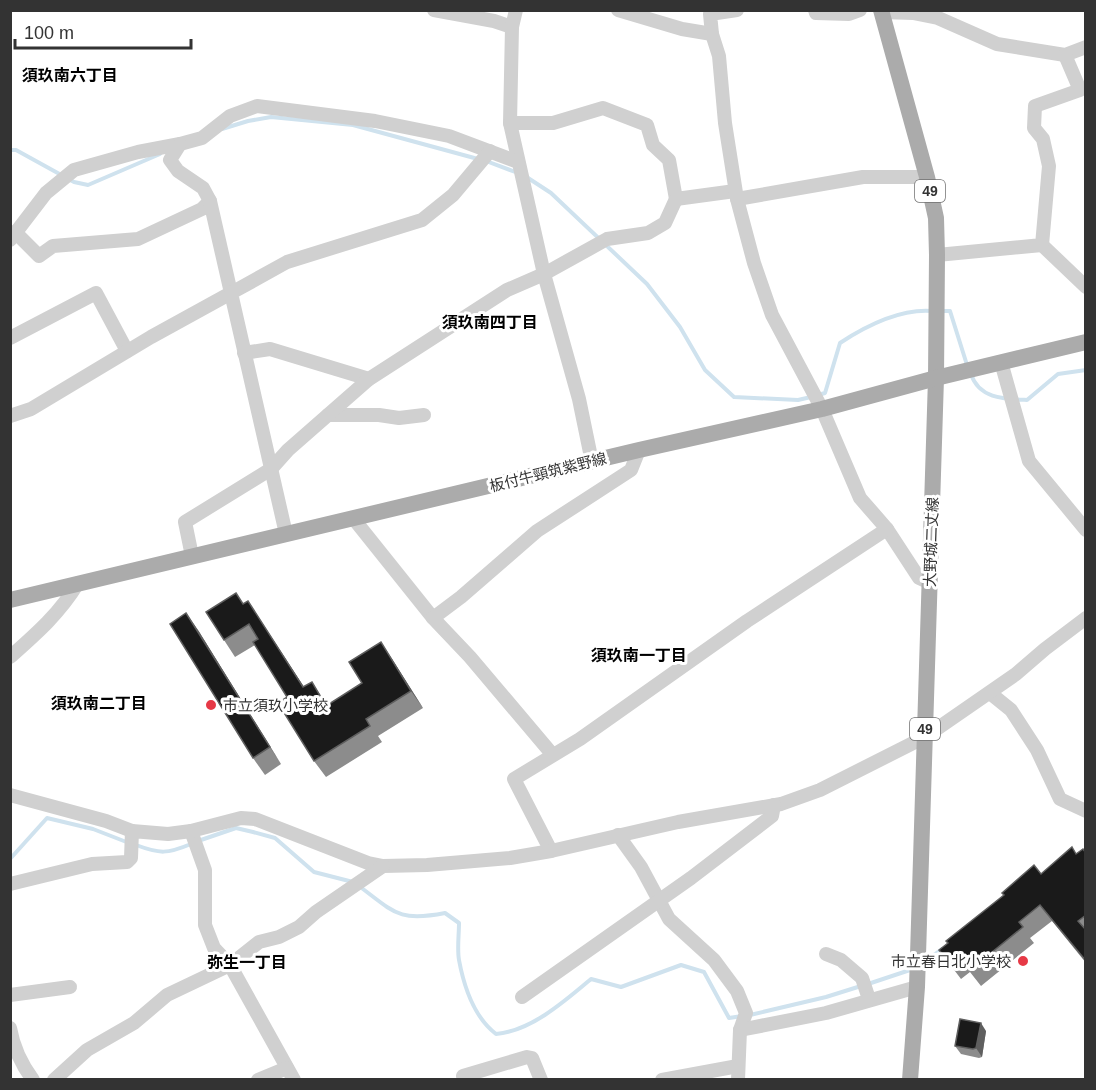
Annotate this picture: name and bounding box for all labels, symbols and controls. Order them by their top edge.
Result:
scale bar [15,12,190,50]
text: 100 m [24,23,74,43]
district label: 須玖南六丁目 [22,67,118,84]
road number: 49 [915,180,945,202]
district label: 須玖南四丁目 [442,314,538,331]
street label: 板付牛頸筑紫野線 [488,449,608,495]
street label: 大野城二丈線 [921,497,941,587]
district label: 須玖南一丁目 [591,647,687,664]
district label: 須玖南二丁目 [51,695,147,712]
place label: 市立須玖小学校 [223,697,328,714]
marker: 市立須玖小学校 [204,698,218,712]
road number: 49 [910,718,940,740]
place label: 市立春日北小学校 [891,953,1011,970]
district label: 弥生一丁目 [207,954,287,971]
marker: 市立春日北小学校 [1016,954,1030,968]

